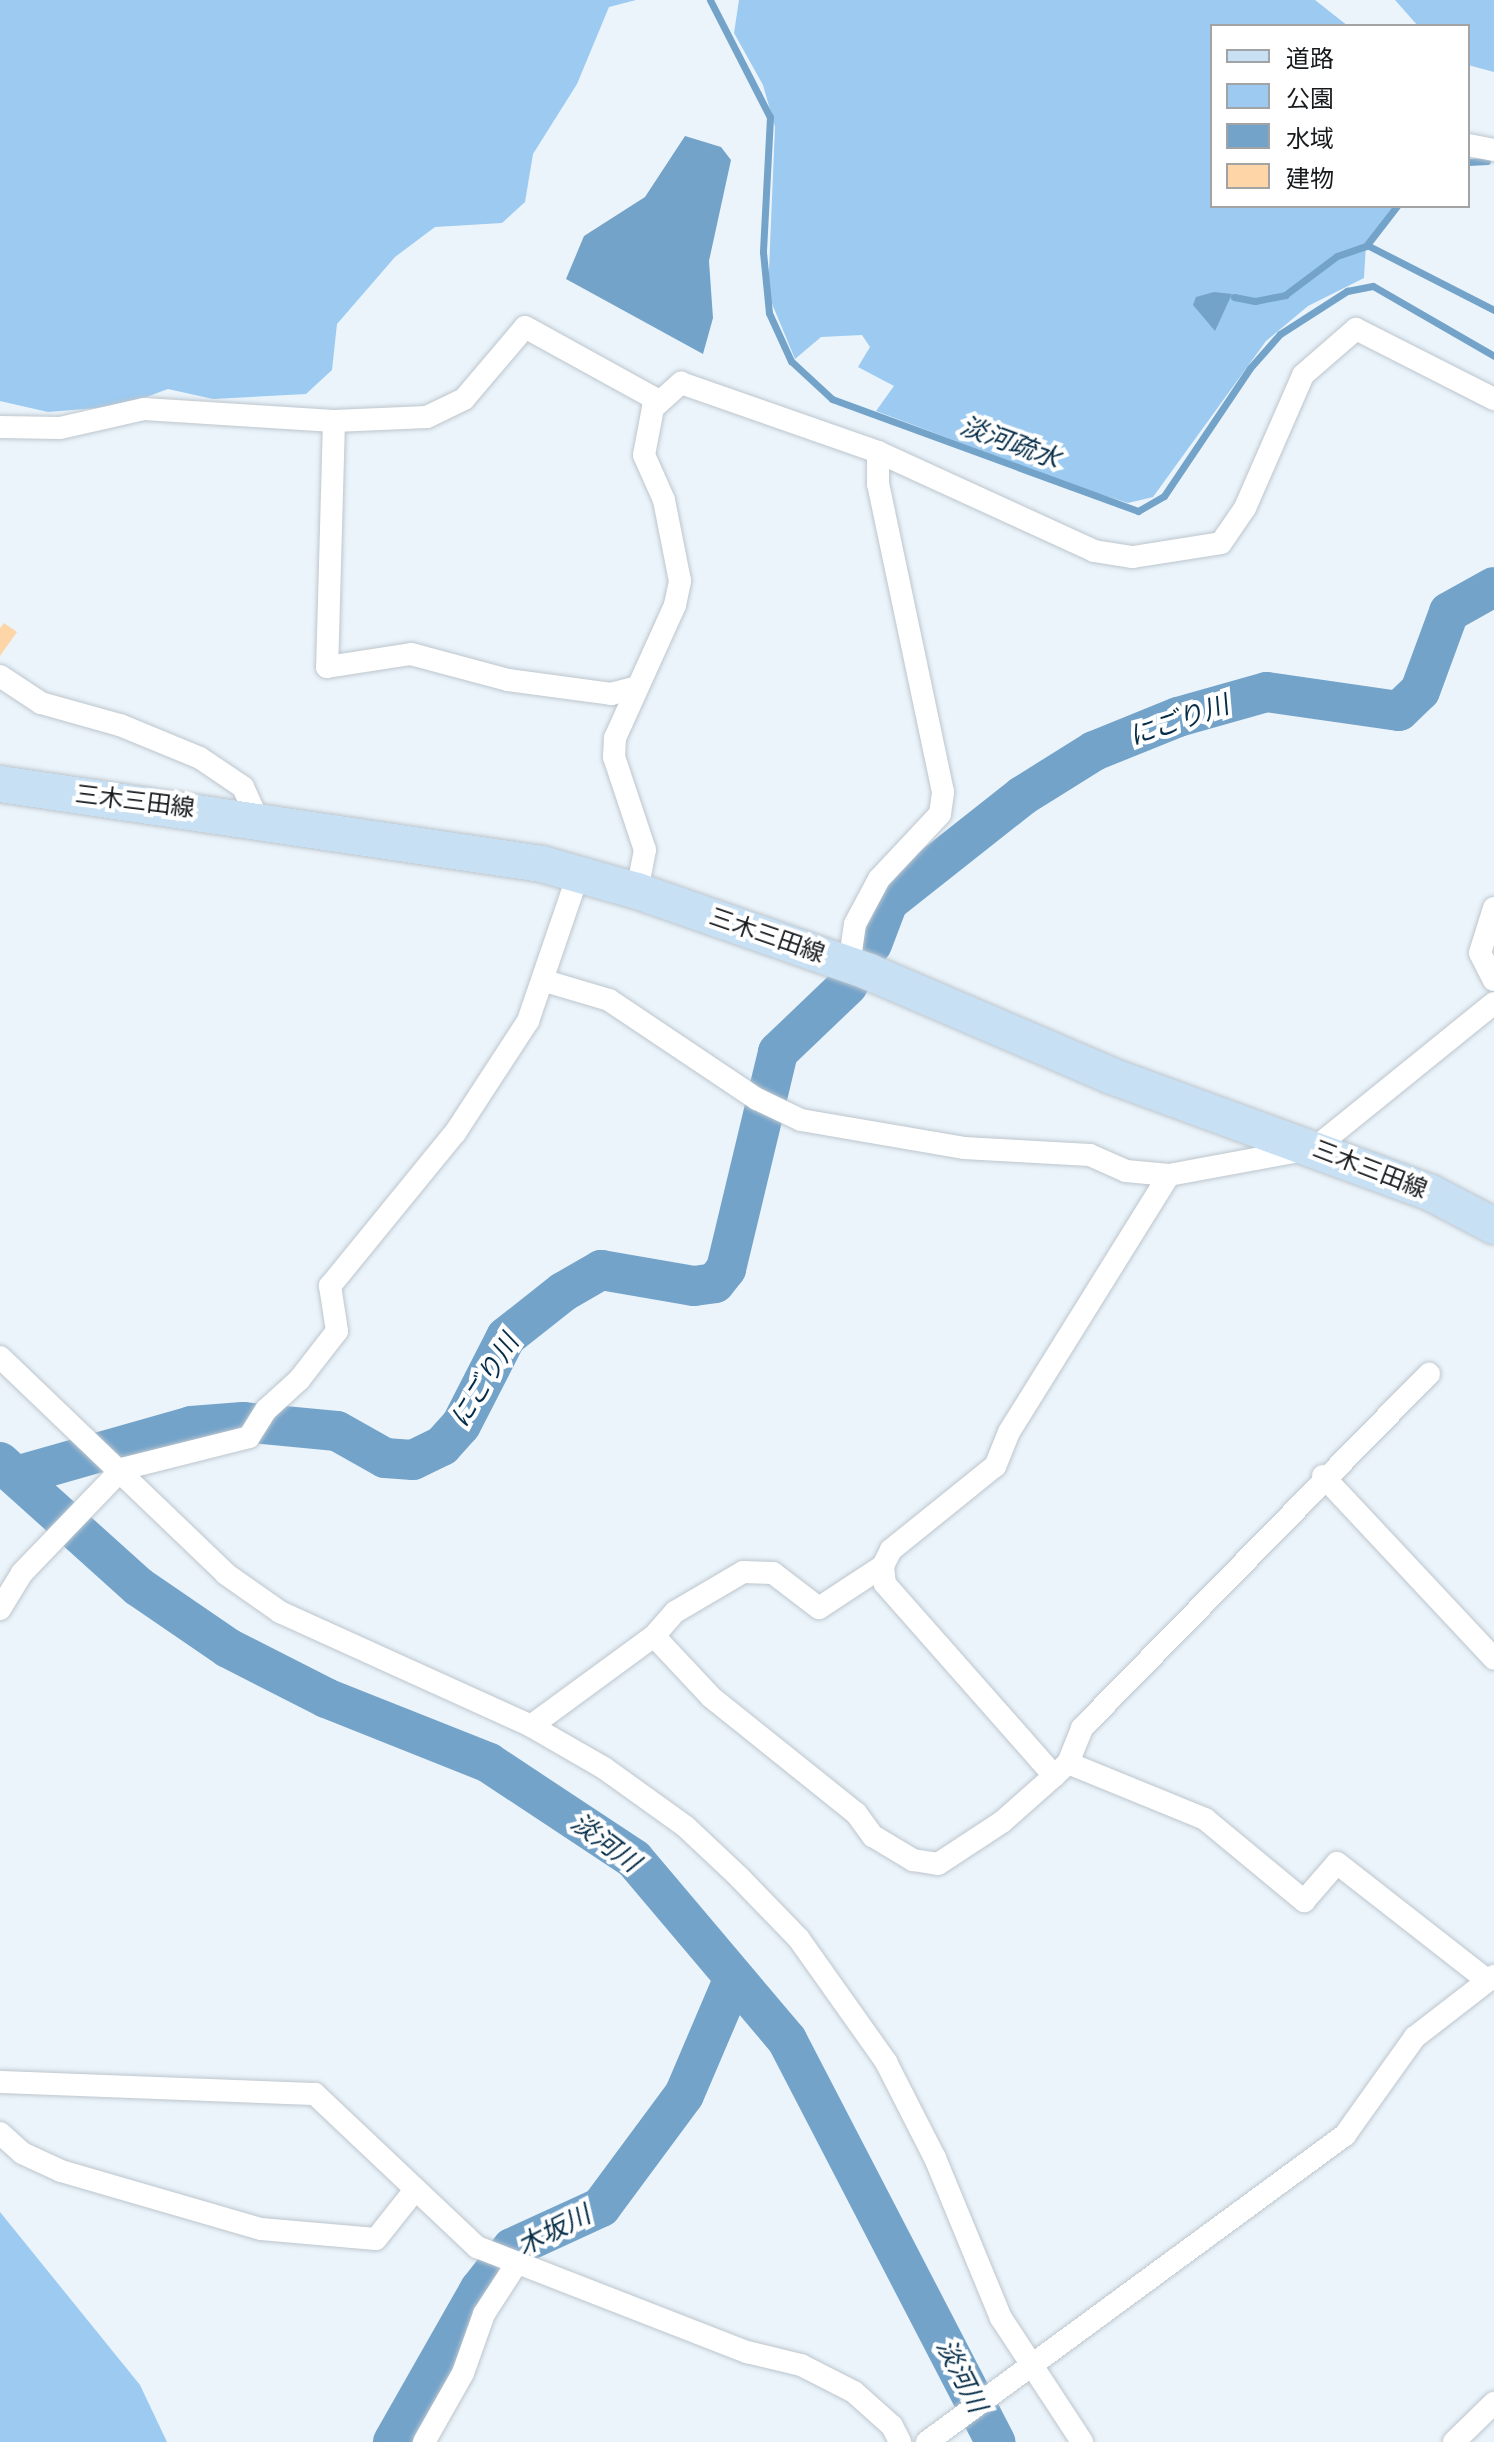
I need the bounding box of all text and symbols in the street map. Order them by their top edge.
legend [1210,24,1470,208]
text: 道路 [1286,45,1334,73]
text: 公園 [1286,85,1334,113]
text: 水域 [1286,125,1334,153]
text: 建物 [1286,165,1334,193]
water label: 淡河疏水 [956,411,1064,475]
water label: にごり川 [1125,689,1233,753]
street label: 三木三田線 [74,780,196,824]
street label: 三木三田線 [706,903,828,969]
street label: 三木三田線 [1309,1135,1431,1205]
water label: にごり川 [444,1329,526,1433]
water label: 淡河川 [564,1807,646,1879]
water label: 木坂川 [512,2199,596,2263]
water label: 淡河川 [929,2334,993,2418]

